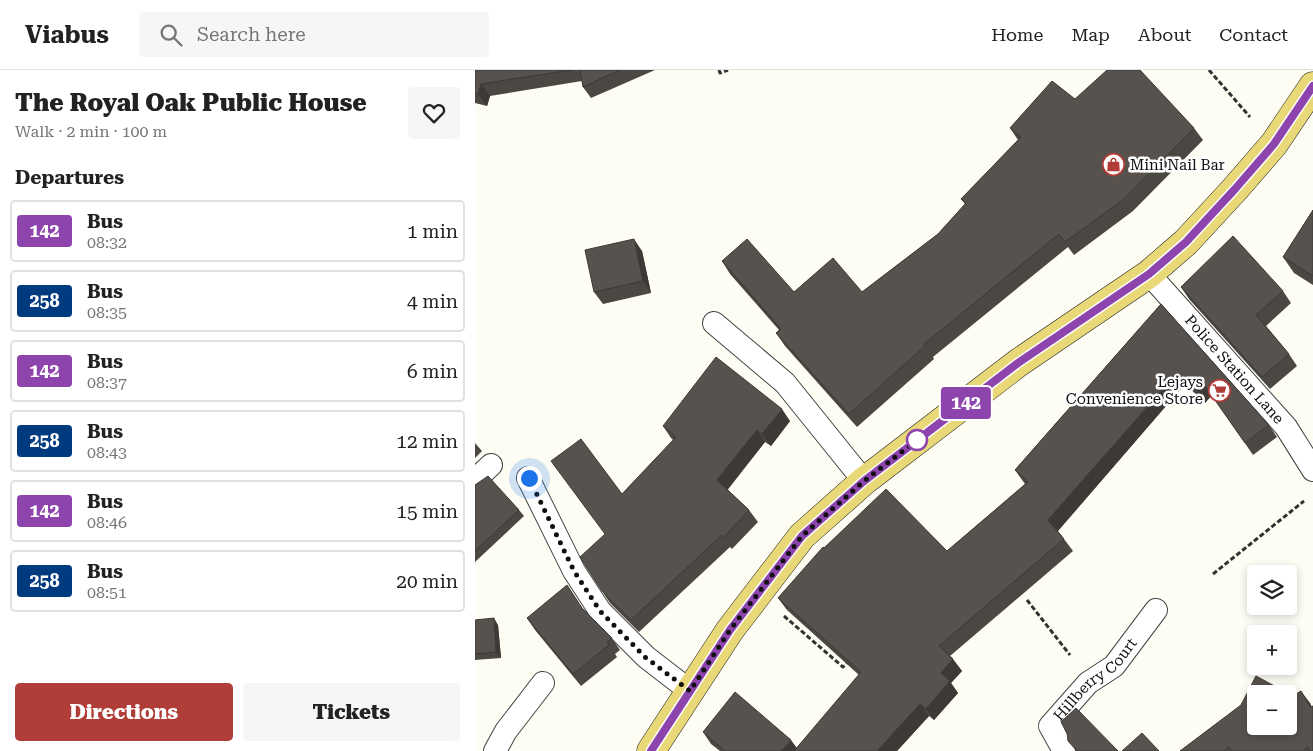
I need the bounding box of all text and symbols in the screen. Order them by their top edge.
search box [139,12,489,57]
text: Viabus [25,21,109,49]
icon: search [157,21,185,49]
text: Search here [197,23,306,46]
text: Home [991,24,1043,45]
text: Map [1071,24,1110,45]
text: About [1138,24,1191,45]
text: Contact [1219,24,1288,45]
button: heart [408,87,460,139]
text: The Royal Oak Public House [15,89,367,117]
text: Walk · 2 min · 100 m [15,122,167,141]
shop icon: Mini Nail Bar [1102,153,1126,177]
place label: Mini Nail Bar [1130,156,1225,174]
text: Departures [15,166,124,189]
text: Bus [87,210,123,233]
text: 142 [29,220,60,241]
text: 1 min [407,220,458,243]
text: 08:32 [87,233,127,252]
text: Bus [87,280,123,303]
text: 258 [29,290,60,311]
text: 4 min [407,290,458,313]
text: 08:35 [87,303,127,322]
street label: Police Station Lane [1181,311,1288,427]
text: Bus [87,350,123,373]
text: 142 [29,360,60,381]
text: 6 min [407,360,458,383]
text: 08:37 [87,373,127,392]
place label: Lejays Convenience Store [1066,373,1203,408]
supermarket icon: Lejays Convenience Store [1207,379,1231,403]
line badge: 142 [937,387,995,419]
text: 142 [951,392,981,413]
text: Bus [87,420,123,443]
unlabelled marker [906,429,928,451]
text: 258 [29,430,60,451]
text: 12 min [396,430,458,453]
text: 08:43 [87,443,127,462]
your location [517,466,542,491]
text: Bus [87,490,123,513]
text: 142 [29,500,60,521]
text: 15 min [396,500,458,523]
text: 08:46 [87,513,127,532]
text: Bus [87,560,123,583]
map controls [1247,565,1297,735]
button: layers [1247,565,1297,615]
text: 258 [29,570,60,591]
text: 20 min [396,570,458,593]
text: 08:51 [87,583,127,602]
button: + [1247,625,1297,675]
street label: Hillberry Court [1050,634,1141,725]
button: Directions [15,683,233,741]
button: Tickets [243,683,460,741]
button: − [1247,685,1297,735]

